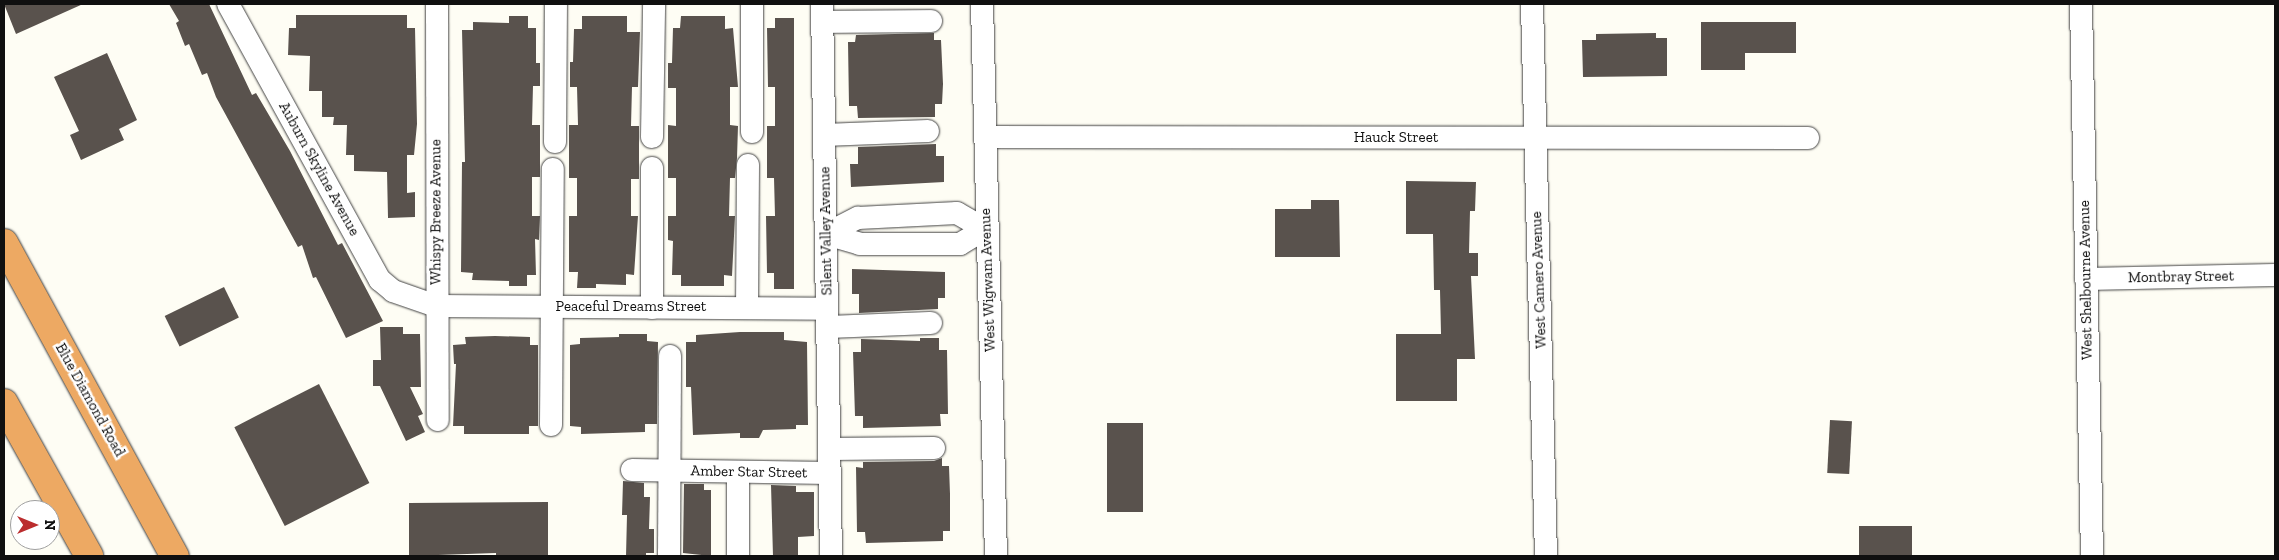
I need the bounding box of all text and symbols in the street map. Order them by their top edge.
street label: Auburn Skyline Avenue [275,99,363,239]
street label: Hauck Street [1354,129,1438,147]
street label: Whispy Breeze Avenue [427,139,445,285]
street label: Silent Valley Avenue [816,166,836,296]
street label: West Shelbourne Avenue [2076,200,2096,360]
street label: West Wigwam Avenue [976,207,1000,353]
street label: West Camero Avenue [1528,211,1550,349]
street label: Montbray Street [2128,267,2234,287]
street label: Peaceful Dreams Street [556,298,706,316]
street label: Blue Diamond Road [51,340,129,460]
street label: Amber Star Street [690,462,808,482]
north arrow [10,500,60,550]
text: N [41,520,58,530]

